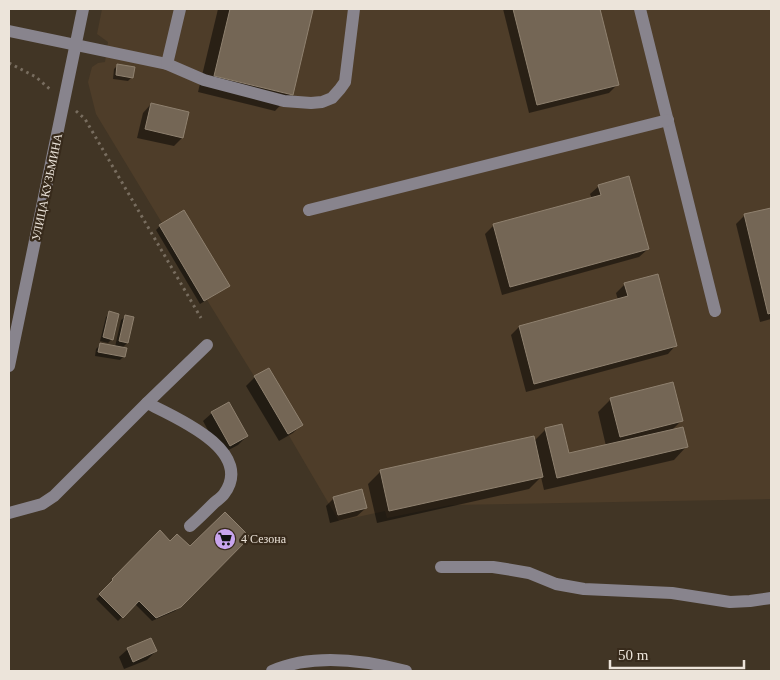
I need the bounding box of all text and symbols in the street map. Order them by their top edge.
street label: УЛИЦА КУЗЬМИНА [29,132,65,242]
supermarket icon: 4 Сезона [213,527,237,551]
place label: 4 Сезона [241,532,287,546]
scale bar [610,638,744,670]
text: 50 m [618,647,649,663]

